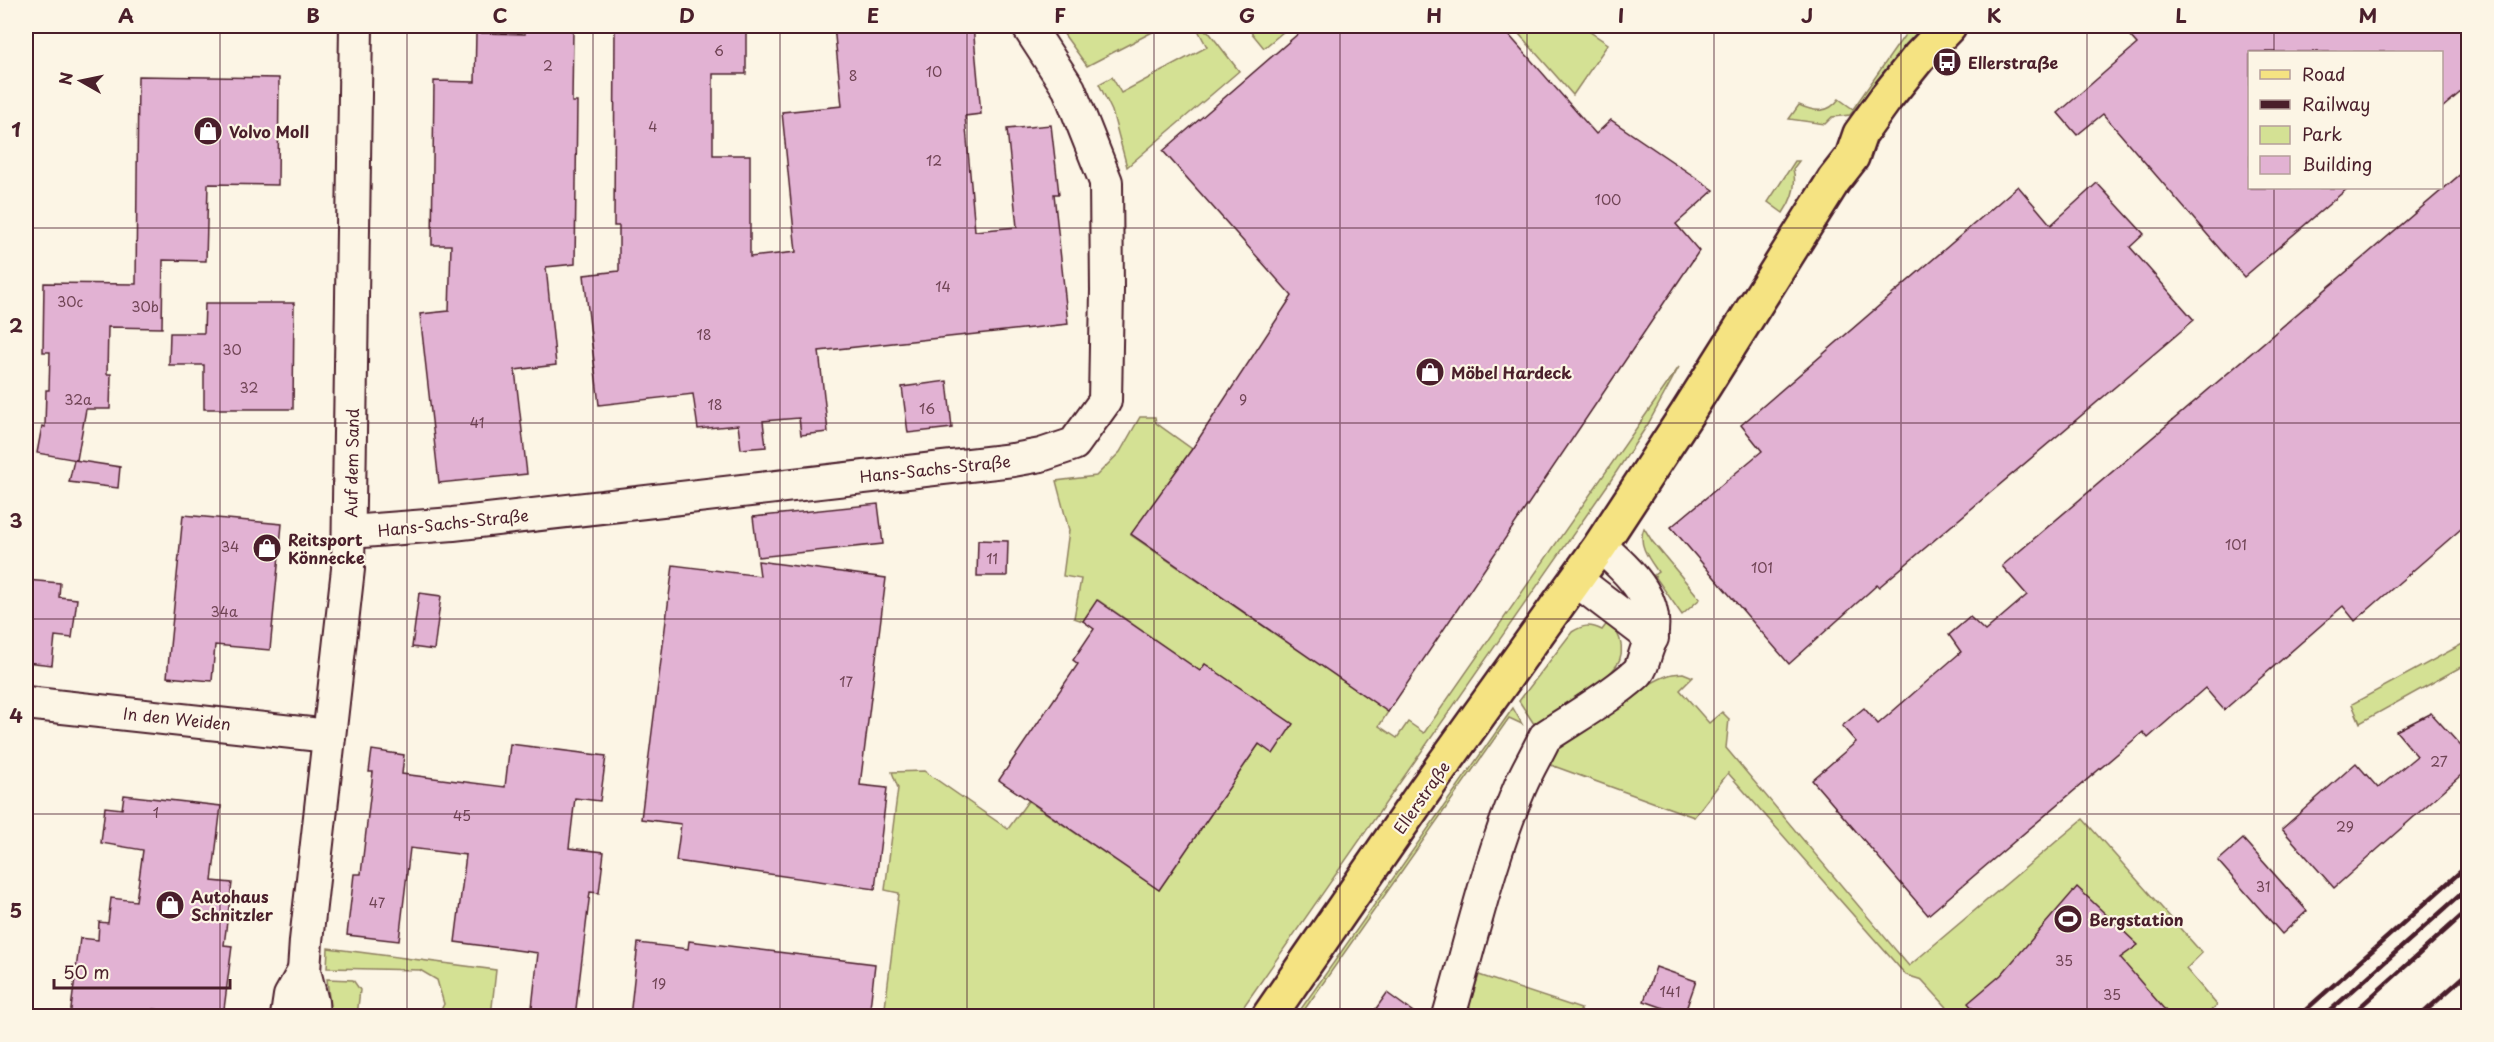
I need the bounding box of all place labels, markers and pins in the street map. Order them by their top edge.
bus stop icon: Ellerstraße [1931,46,1963,78]
place label: Ellerstraße [1968,50,2059,74]
shop icon: Volvo Moll [192,115,224,147]
place label: Volvo Moll [229,119,309,143]
shop icon: Möbel Hardeck [1414,356,1446,388]
place label: Möbel Hardeck [1451,360,1572,384]
place label: Reitsport Könnecke [288,527,365,569]
shop icon: Reitsport Könnecke [251,532,283,564]
place label: Autohaus Schnitzler [191,884,274,926]
shop icon: Autohaus Schnitzler [154,889,186,921]
sports icon: Bergstation [2052,903,2084,935]
place label: Bergstation [2089,907,2184,931]

